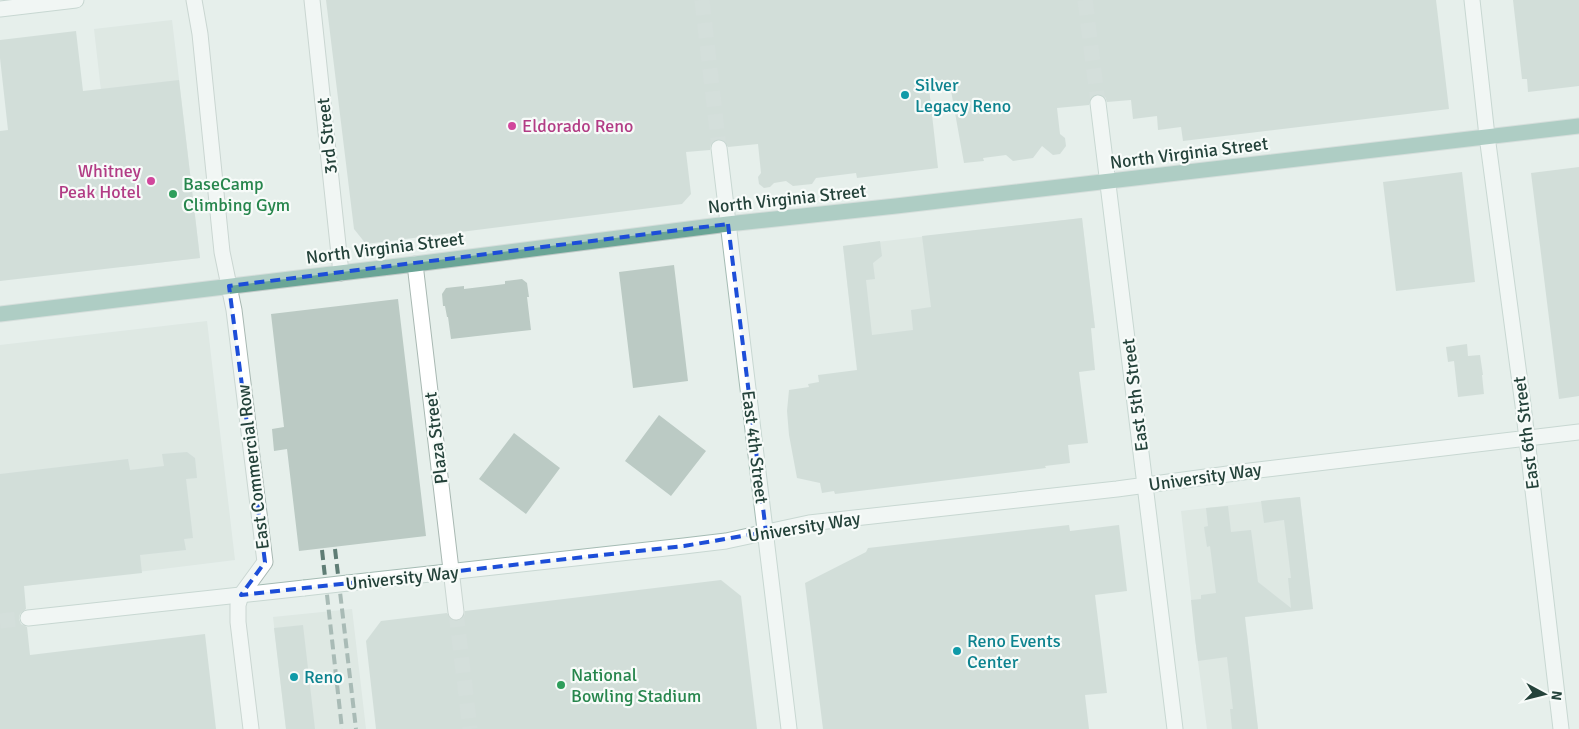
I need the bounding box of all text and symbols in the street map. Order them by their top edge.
place label: Silver Legacy Reno [915,74,1011,117]
marker: Silver Legacy Reno [899,89,911,101]
street label: 3rd Street [312,97,342,175]
place label: Eldorado Reno [522,115,633,137]
marker: Eldorado Reno [506,120,518,132]
street label: North Virginia Street [1109,132,1269,174]
place label: Whitney Peak Hotel [58,160,142,203]
place label: BaseCamp Climbing Gym [183,173,290,216]
marker: Whitney Peak Hotel [145,175,157,187]
street label: North Virginia Street [707,180,867,218]
marker: BaseCamp Climbing Gym [167,188,179,200]
street label: North Virginia Street [305,227,465,269]
street label: East 5th Street [1117,337,1153,453]
street label: East 6th Street [1508,375,1544,491]
street label: East Commercial Row [232,383,274,551]
street label: East 4th Street [737,389,773,505]
street label: Plaza Street [419,391,453,485]
street label: University Way [1147,458,1263,496]
street label: University Way [746,507,862,547]
street label: University Way [344,561,460,595]
place label: Reno Events Center [967,630,1061,673]
marker: Reno Events Center [951,645,963,657]
place label: National Bowling Stadium [571,664,701,707]
place label: Reno [304,666,343,688]
north arrow [1519,669,1569,719]
marker: Reno [288,671,300,683]
marker: National Bowling Stadium [555,679,567,691]
text: N [1547,690,1565,701]

